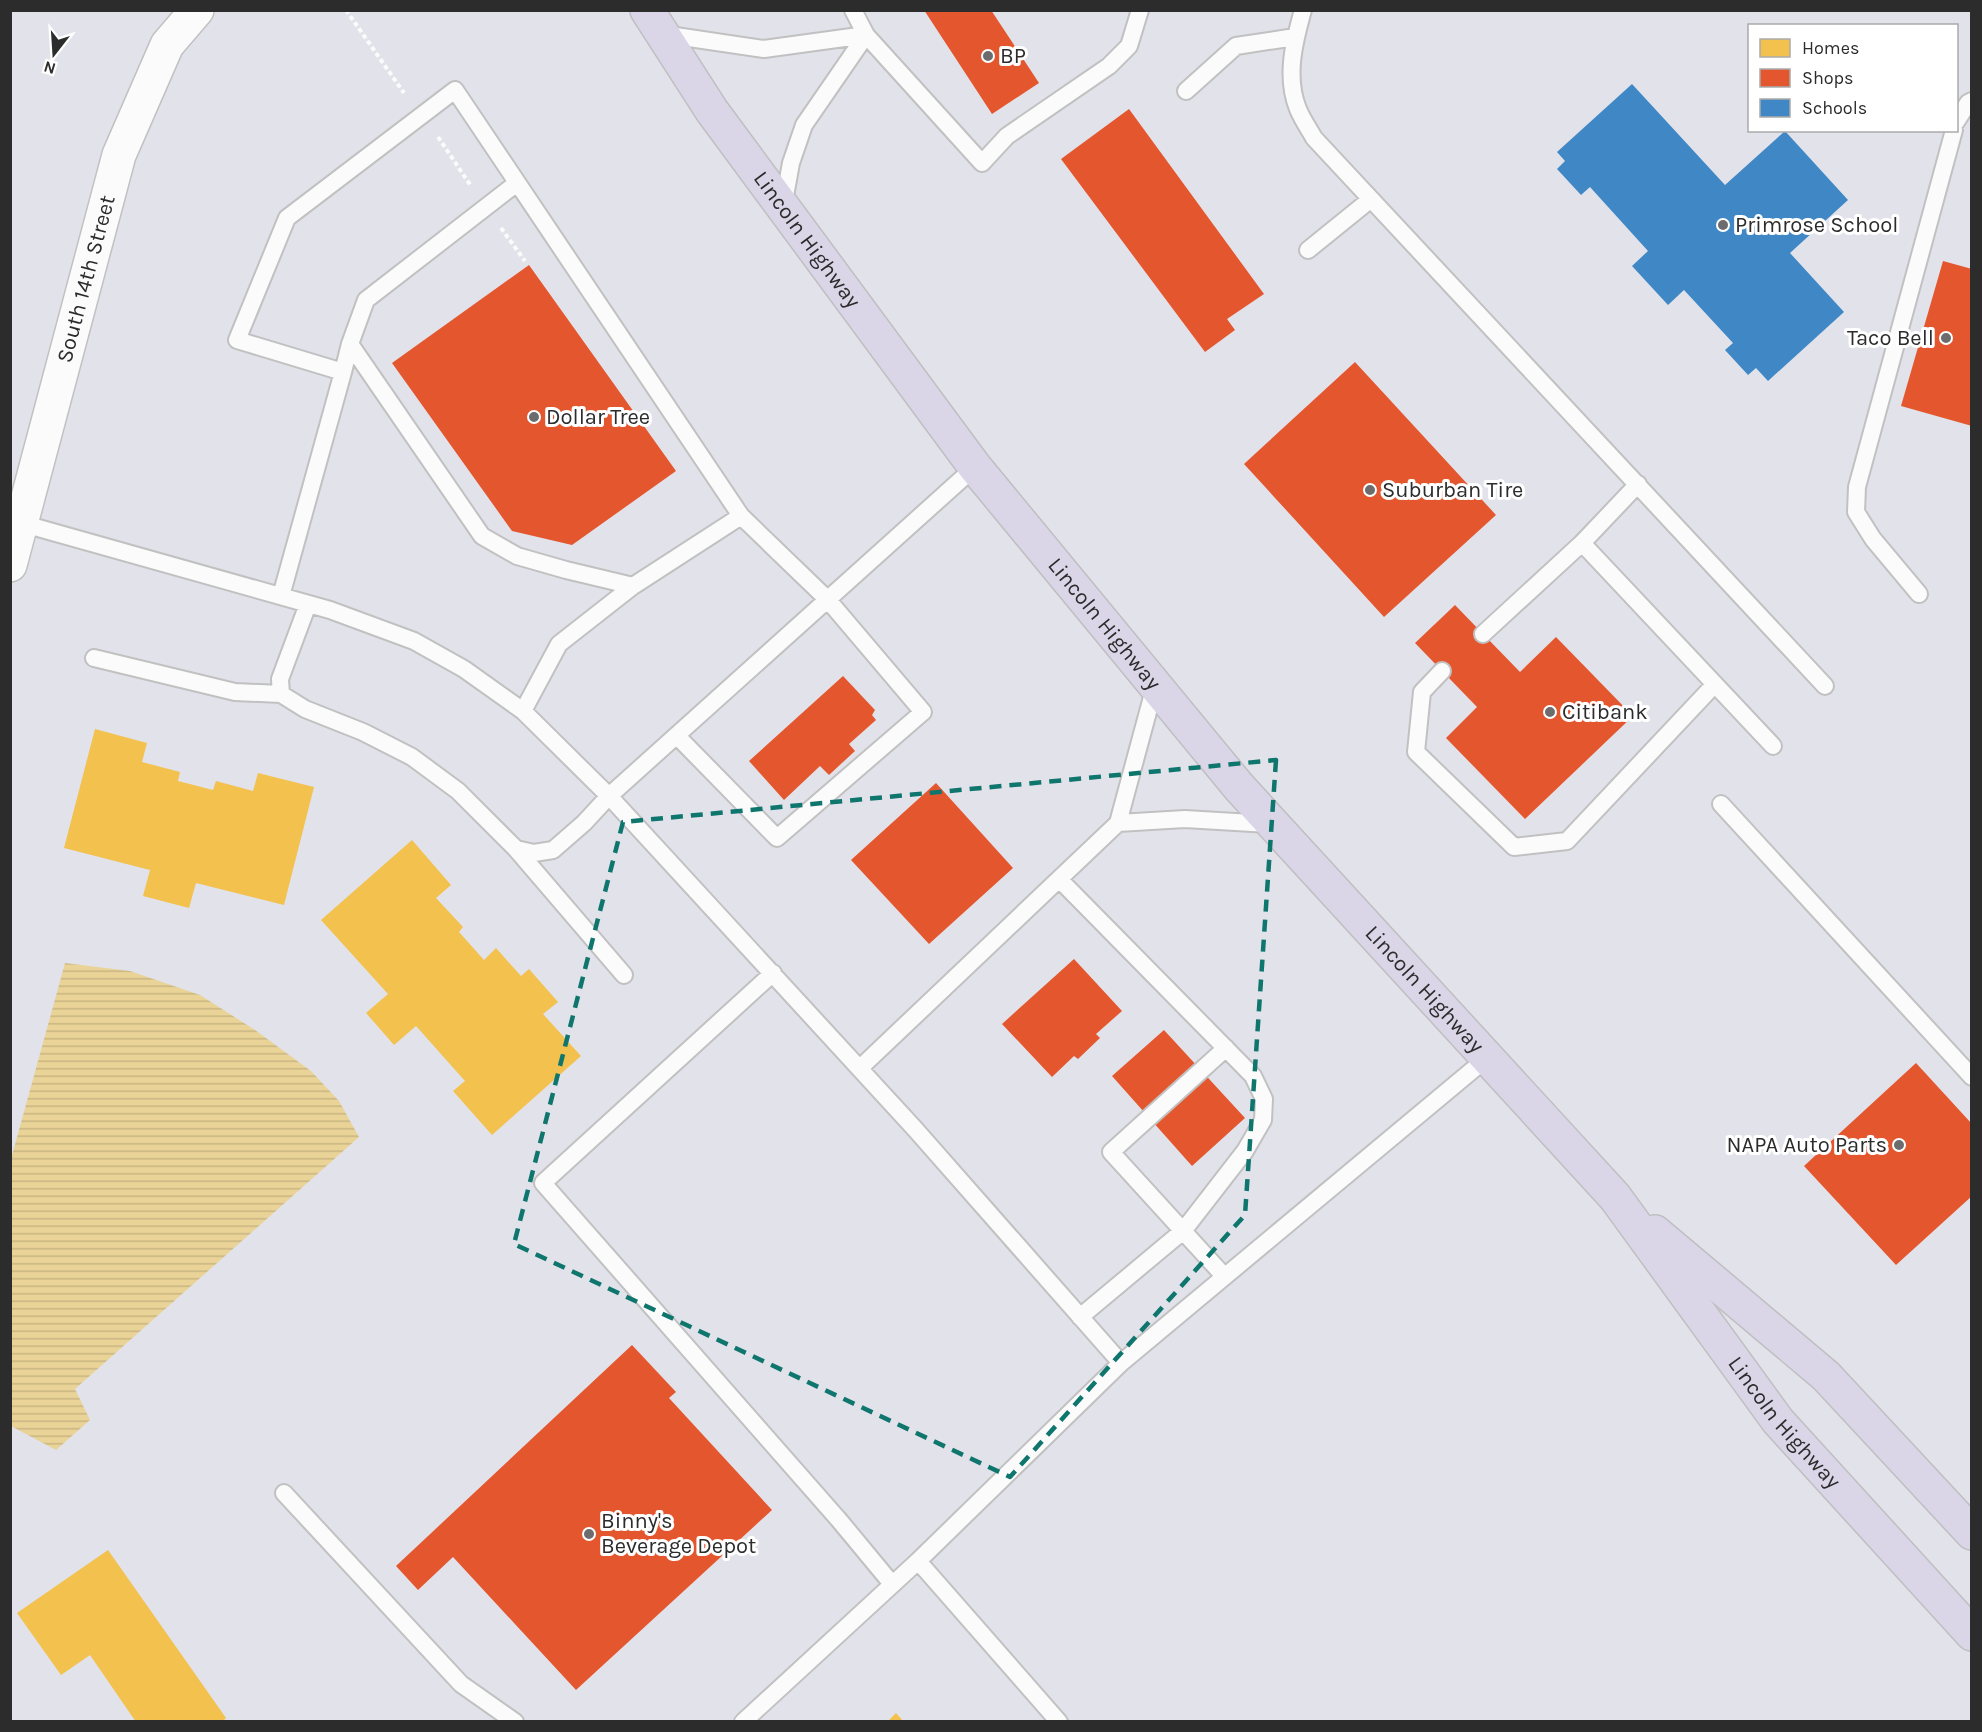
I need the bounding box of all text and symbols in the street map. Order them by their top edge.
north arrow [24,24,84,84]
legend [1748,24,1958,132]
text: Homes [1802,37,1859,59]
place label: BP [1000,43,1026,69]
marker: BP [981,49,995,63]
text: N [41,57,58,79]
text: Shops [1802,67,1854,89]
text: Schools [1802,97,1867,119]
street label: Lincoln Highway [748,166,866,313]
street label: South 14th Street [51,192,121,366]
place label: Primrose School [1735,212,1898,238]
marker: Primrose School [1716,218,1730,232]
place label: Taco Bell [1847,325,1934,351]
marker: Taco Bell [1939,331,1953,345]
place label: Dollar Tree [546,404,650,430]
marker: Dollar Tree [527,410,541,424]
place label: Suburban Tire [1382,477,1523,503]
marker: Suburban Tire [1363,483,1377,497]
street label: Lincoln Highway [1042,552,1166,695]
place label: Citibank [1562,699,1648,725]
marker: Citibank [1543,705,1557,719]
street label: Lincoln Highway [1360,920,1489,1058]
place label: NAPA Auto Parts [1727,1132,1887,1158]
marker: NAPA Auto Parts [1892,1138,1906,1152]
street label: Lincoln Highway [1722,1351,1846,1494]
place label: Binny's Beverage Depot [601,1508,756,1559]
marker: Binny's Beverage Depot [582,1527,596,1541]

